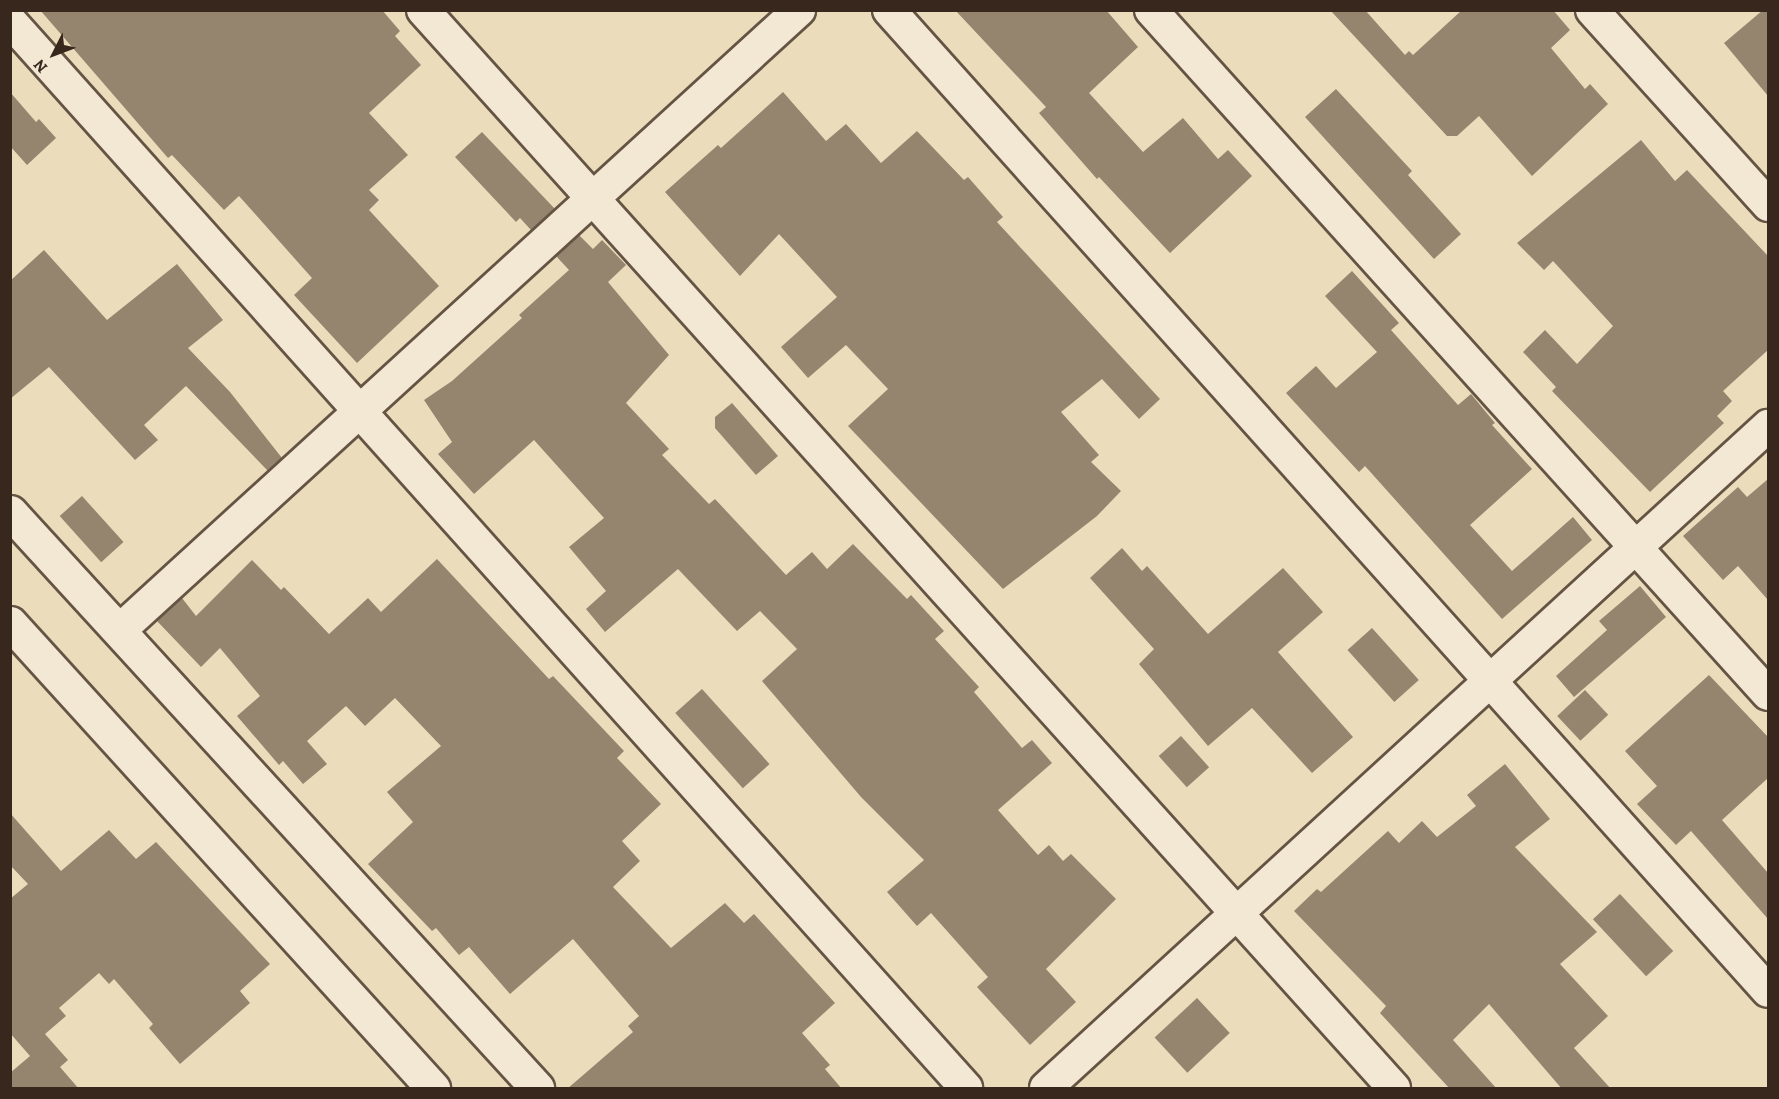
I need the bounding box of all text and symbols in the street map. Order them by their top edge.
north arrow [24,24,84,84]
text: N [29,54,53,78]

